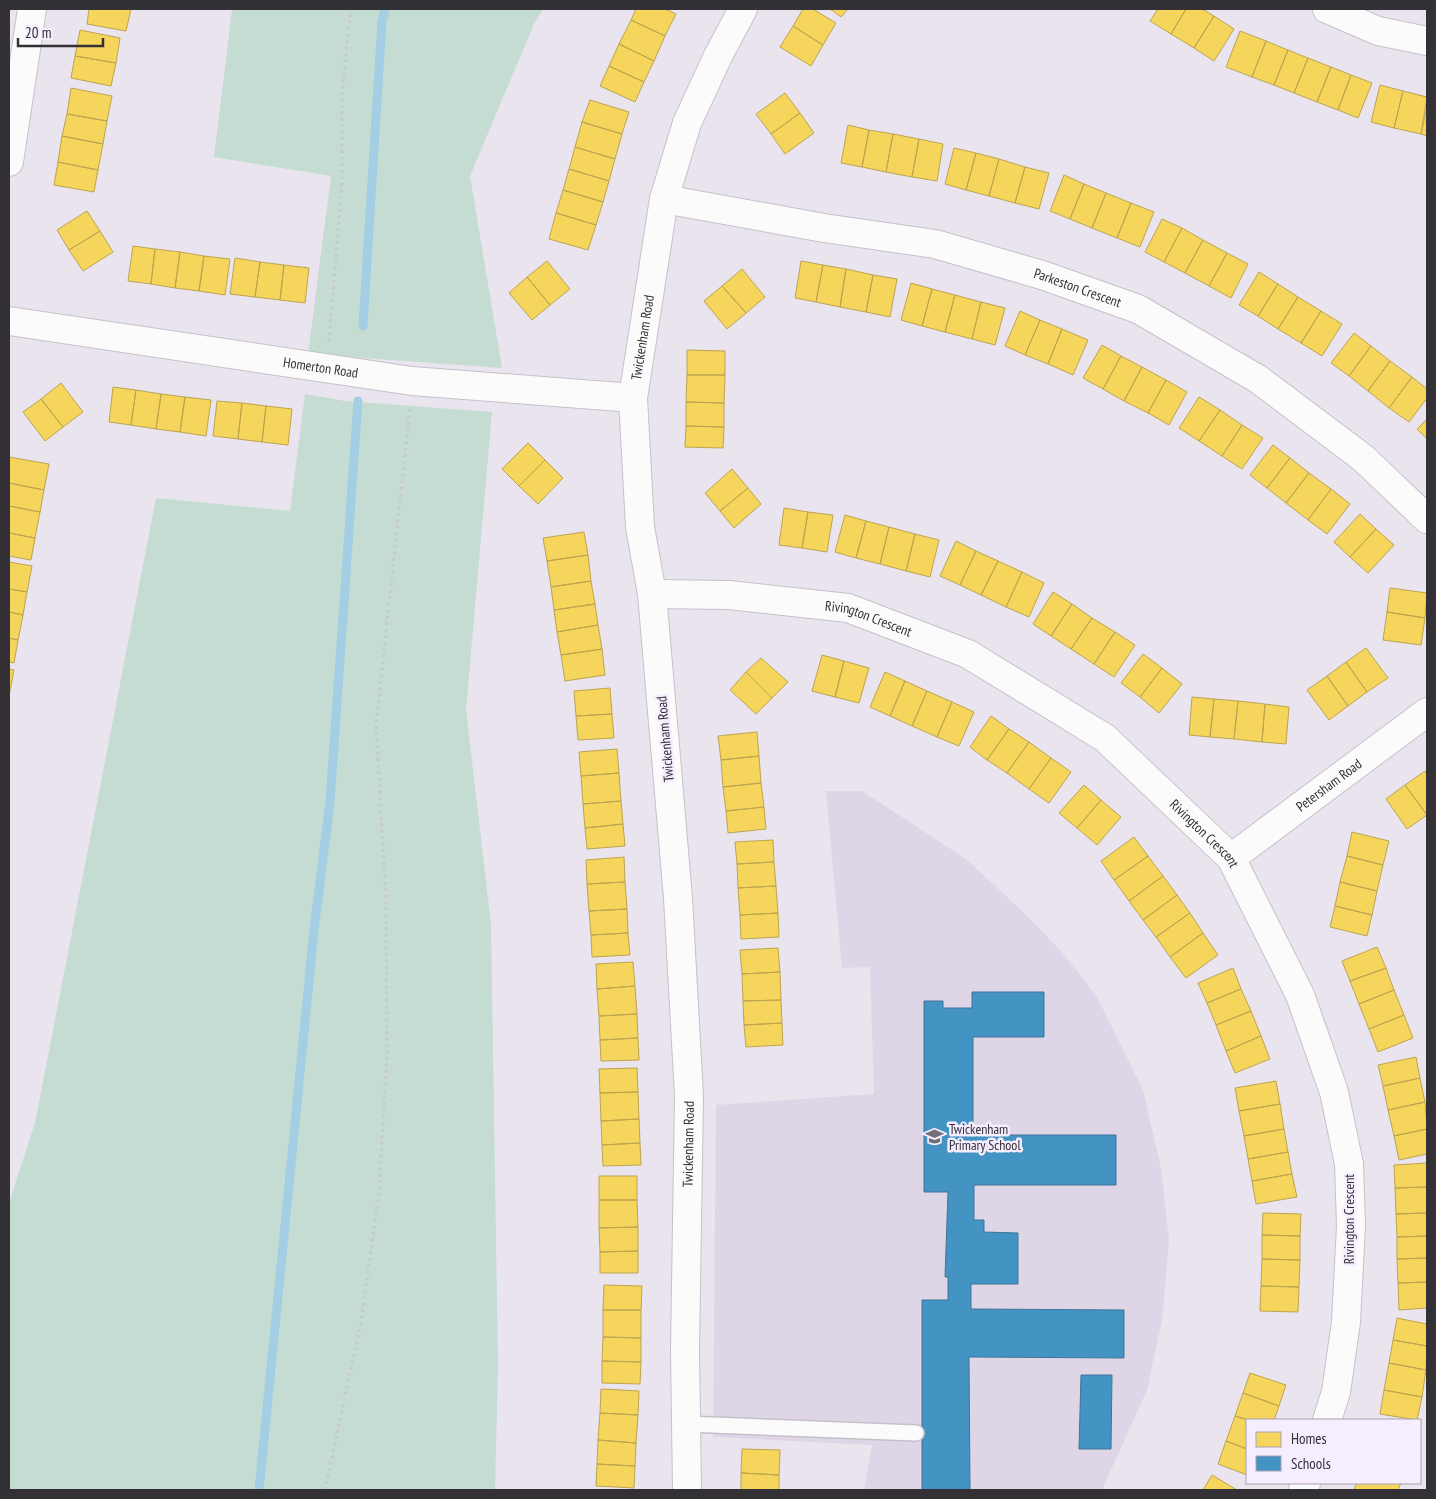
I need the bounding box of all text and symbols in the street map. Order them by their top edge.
scale bar [18,15,102,47]
text: 20 m [25,23,51,42]
street label: Parkeston Crescent [1032,264,1124,311]
street label: Twickenham Road [627,293,658,381]
street label: Homerton Road [282,353,359,382]
street label: Rivington Crescent [824,597,914,641]
street label: Twickenham Road [652,695,678,783]
street label: Petersham Road [1292,755,1365,816]
street label: Rivington Crescent [1166,795,1243,871]
street label: Twickenham Road [679,1101,698,1187]
place label: Twickenham Primary School [949,1120,1021,1154]
school or university icon: Twickenham Primary School [925,1127,945,1147]
street label: Rivington Crescent [1340,1174,1358,1264]
legend [1246,1419,1421,1484]
text: Homes [1291,1429,1327,1448]
text: Schools [1291,1454,1331,1473]

